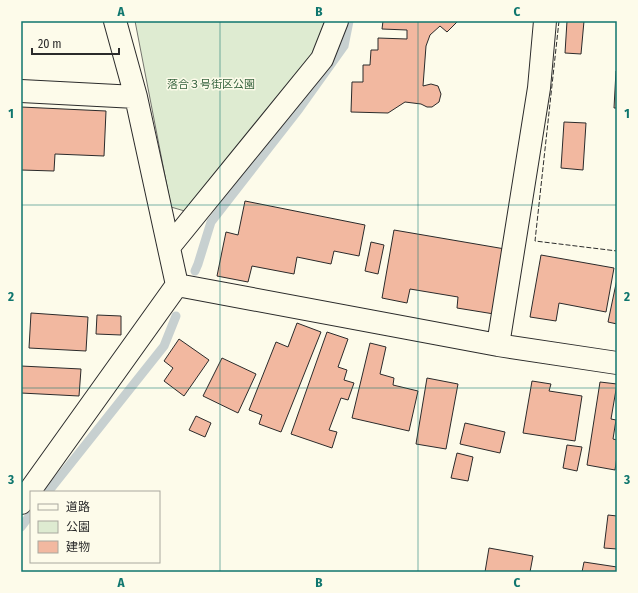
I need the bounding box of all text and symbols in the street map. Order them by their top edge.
text: A [116,4,125,19]
text: B [315,4,323,19]
text: C [514,4,521,19]
scale bar [32,30,119,56]
text: 20 m [38,37,62,51]
park label: 落合３号街区公園 [167,78,255,91]
text: 1 [8,106,14,121]
text: 1 [624,106,630,121]
text: 2 [7,289,14,304]
text: 2 [623,289,630,304]
text: 3 [7,472,14,487]
text: 3 [623,472,630,487]
legend [30,491,160,563]
text: 道路 [66,500,90,514]
text: 公園 [66,520,90,534]
text: 建物 [66,540,90,554]
text: A [116,575,125,590]
text: B [315,575,323,590]
text: C [514,575,521,590]

